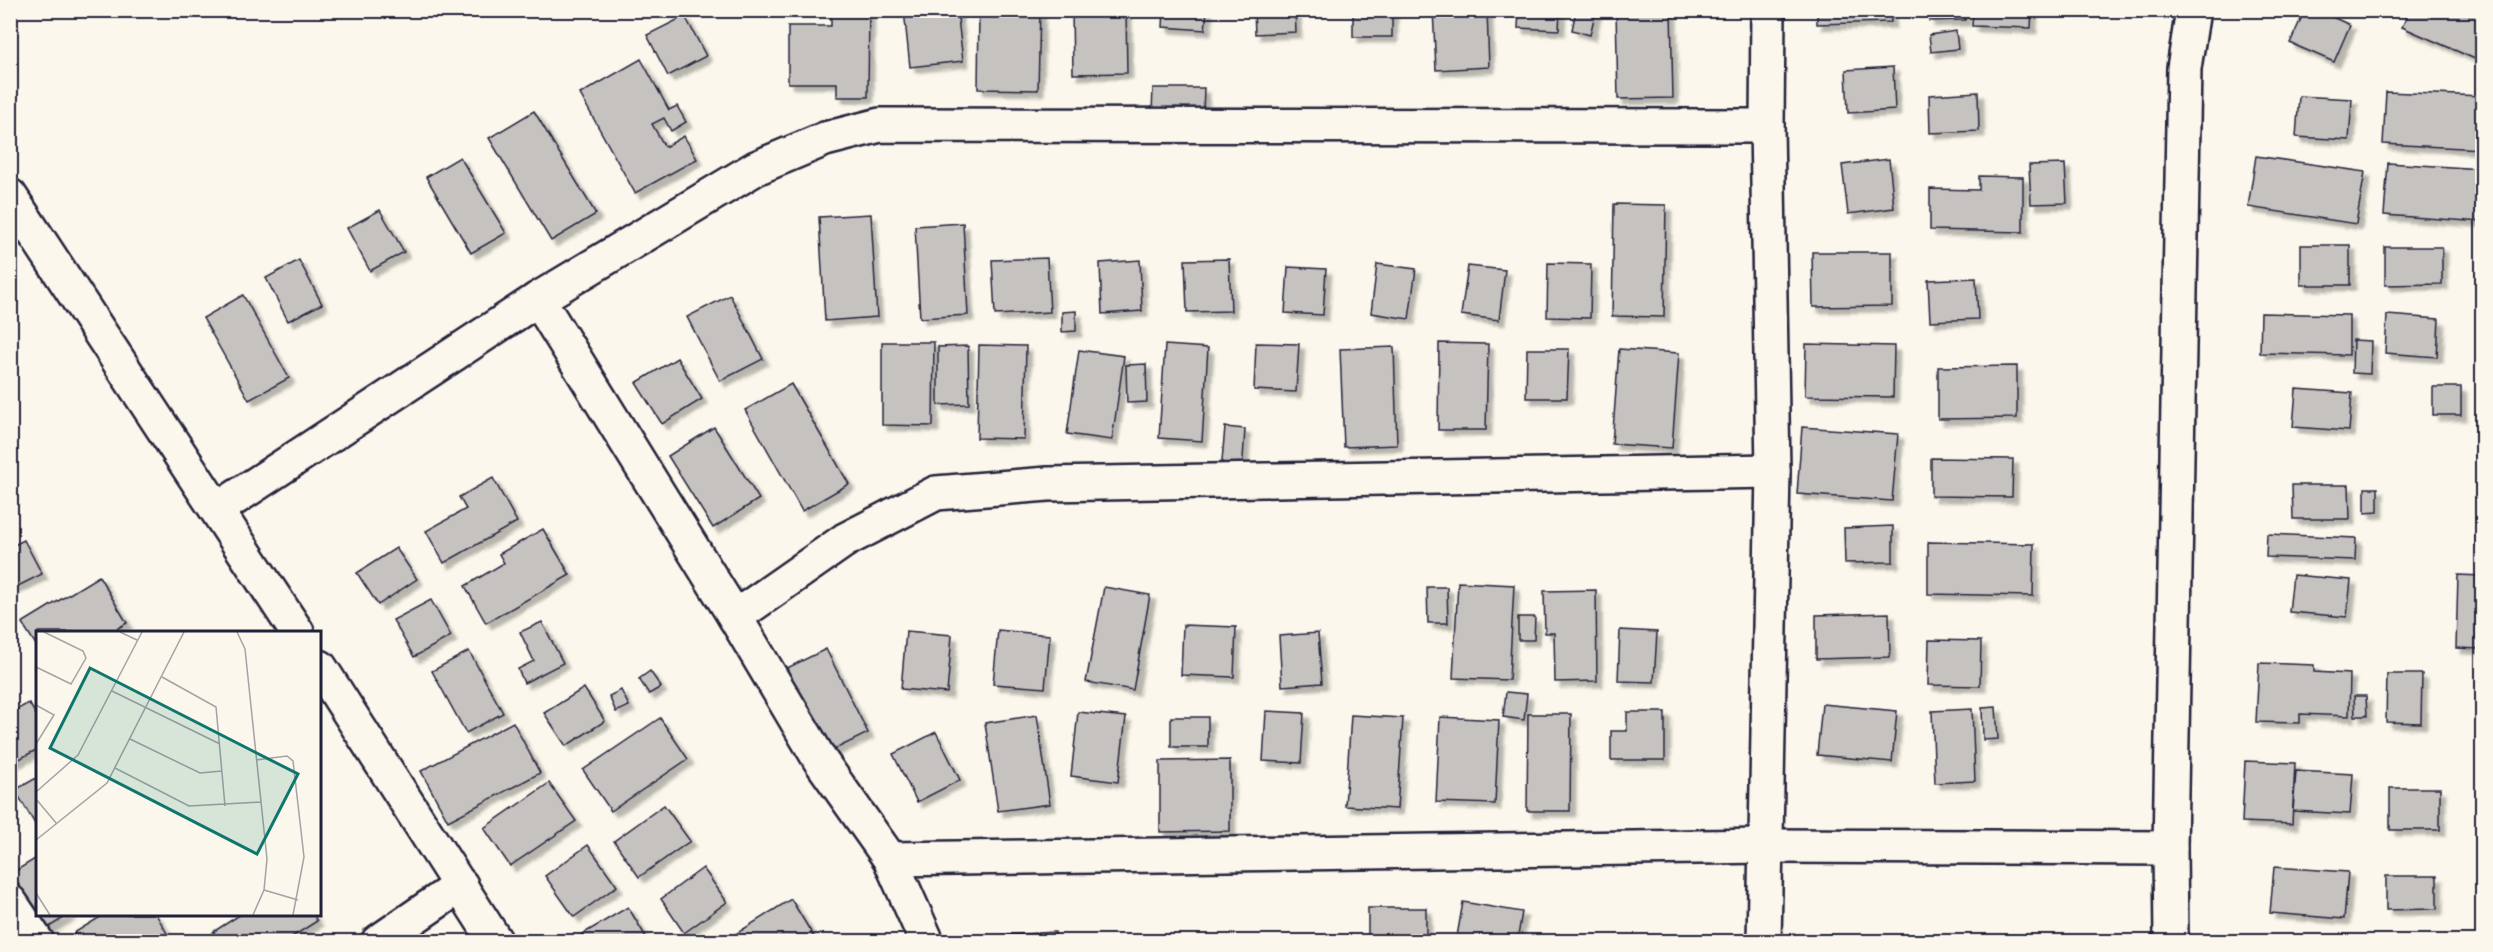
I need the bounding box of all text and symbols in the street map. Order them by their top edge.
inset map [36,631,321,916]

